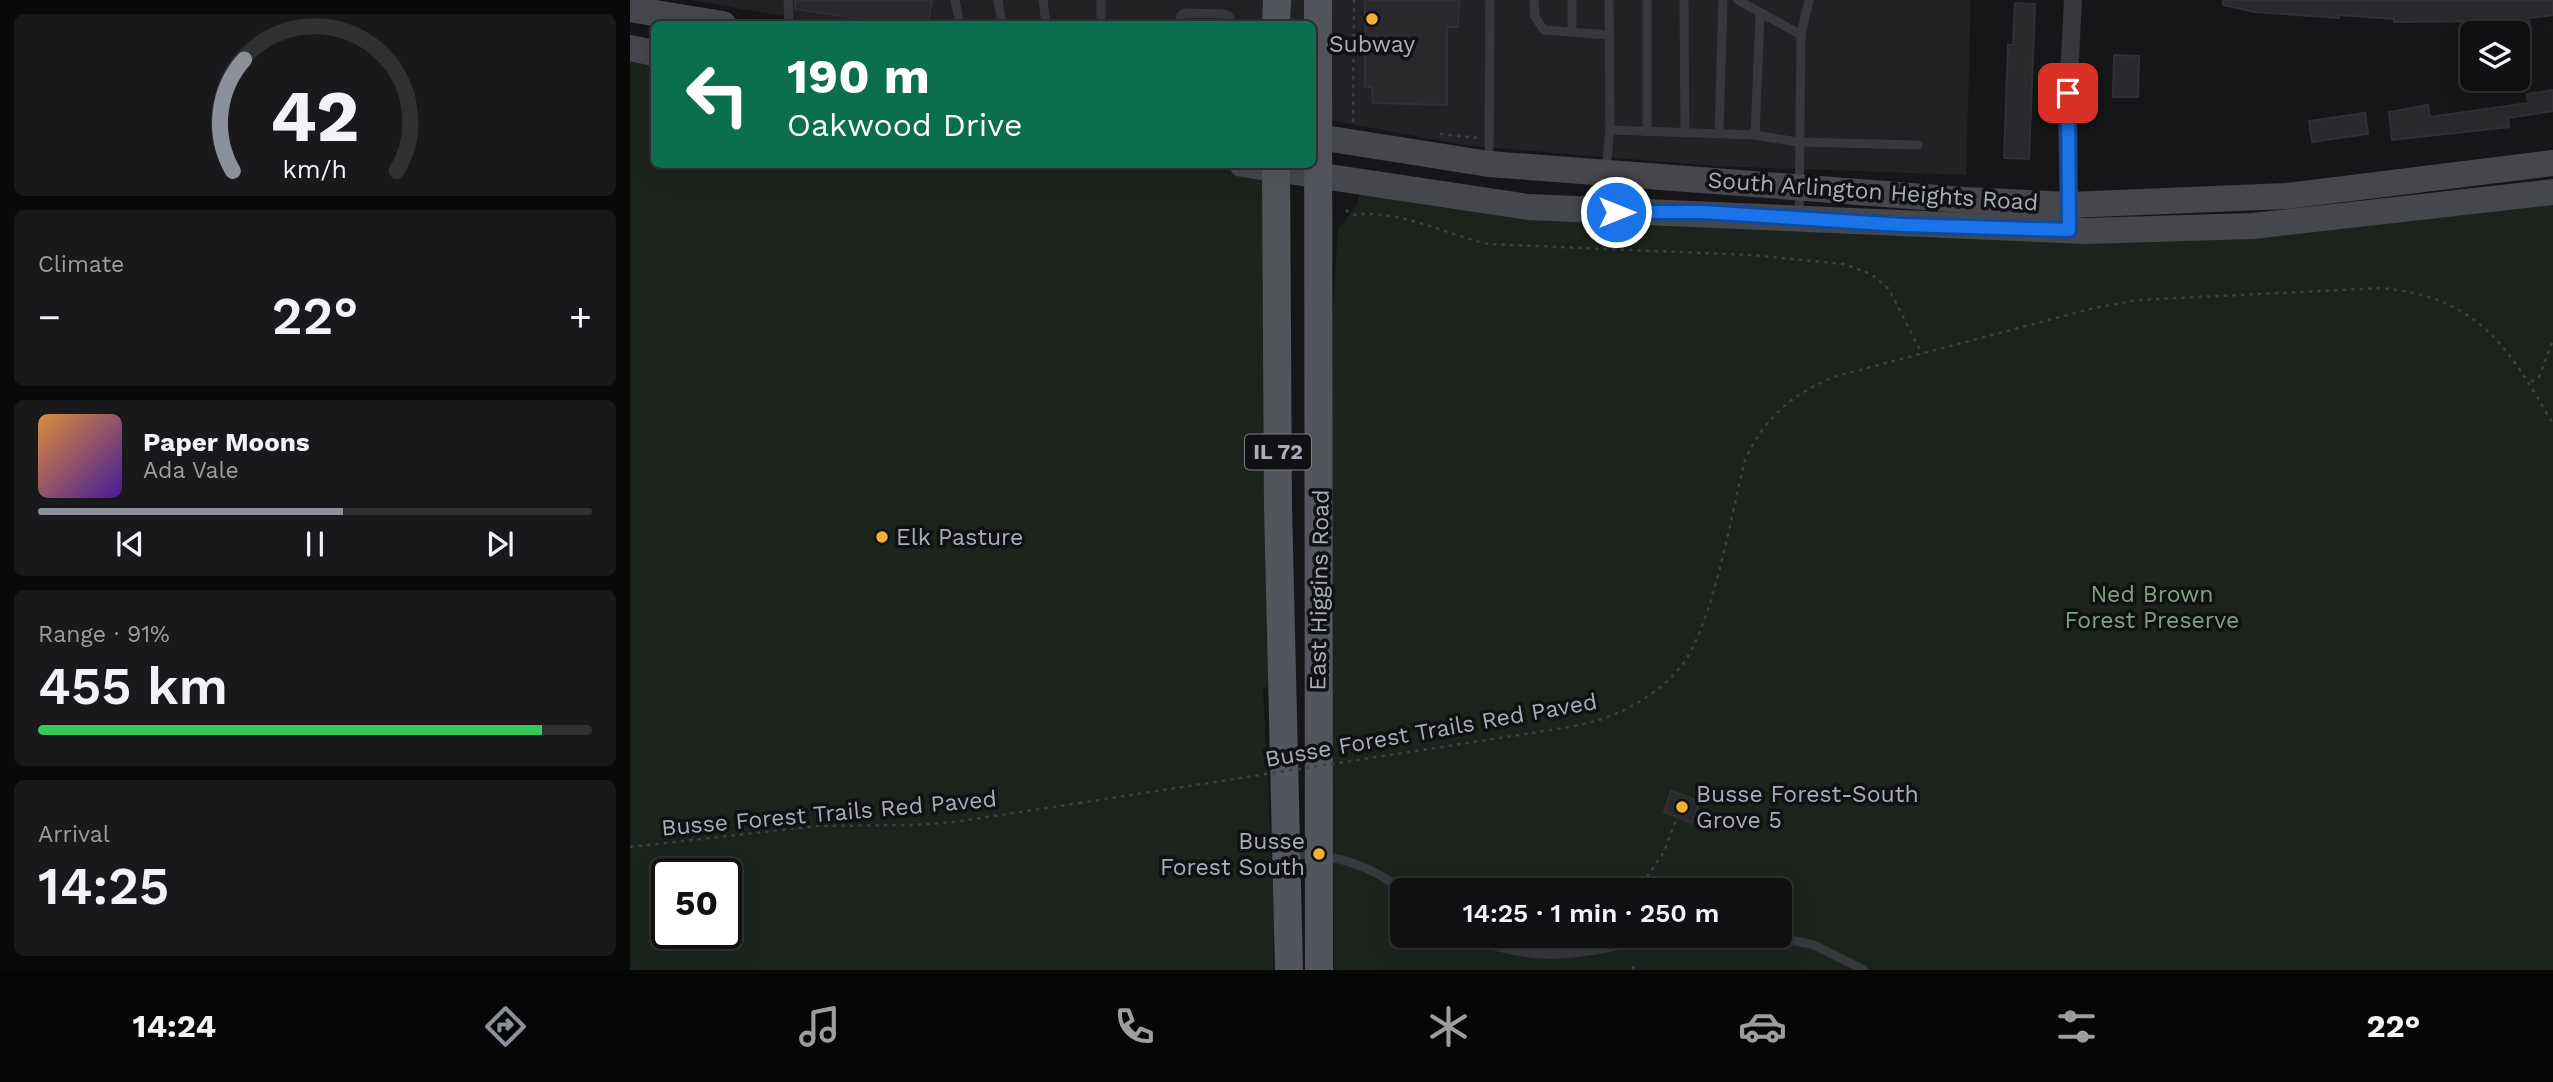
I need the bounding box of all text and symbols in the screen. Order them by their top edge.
marker: Subway [1364,11,1380,27]
map controls [2460,21,2530,91]
button: layers [2460,21,2530,91]
place label: Subway [1329,31,1415,58]
text: 190 m [787,47,930,105]
icon: left [672,49,763,140]
pin [2038,63,2098,123]
text: 42 [270,73,360,159]
icon: arrive [2049,74,2087,112]
text: Oakwood Drive [787,106,1022,144]
text: km/h [283,155,347,184]
street label: South Arlington Heights Road [1707,166,2039,217]
position arrow [1579,175,1653,249]
text: Climate [38,251,124,278]
text: 22° [272,286,358,347]
text: − [38,295,61,339]
text: + [569,295,592,339]
text: Paper Moons [143,427,310,457]
road number: IL 72 [1245,434,1311,470]
text: Ada Vale [143,457,239,484]
street label: East Higgins Road [1304,489,1335,691]
place label: Elk Pasture [896,524,1023,551]
icon: previous [111,525,149,563]
icon: pause [296,525,334,563]
icon: next [481,525,519,563]
marker: Elk Pasture [874,529,890,545]
park label: Ned Brown Forest Preserve [2065,581,2239,634]
text: Range · 91% [38,621,170,648]
text: 455 km [38,656,228,717]
street label: Busse Forest Trails Red Paved [1263,688,1599,773]
place label: Busse Forest-South Grove 5 [1696,781,1919,834]
street label: Busse Forest Trails Red Paved [660,785,998,842]
marker: Busse Forest-South Grove 5 [1674,799,1690,815]
text: Arrival [38,821,110,848]
place label: Busse Forest South [1160,828,1305,881]
marker: Busse Forest South [1311,846,1327,862]
text: 14:25 [38,856,169,917]
speed limit sign: 50 [651,858,742,949]
text: 14:25 · 1 min · 250 m [1463,898,1719,928]
icon: directions [481,1002,530,1051]
icon: music [795,1002,844,1051]
icon: phone [1110,1002,1159,1051]
icon: climate [1424,1002,1473,1051]
icon: car [1738,1002,1787,1051]
icon: filters [2052,1002,2101,1051]
text: 14:24 [133,1007,216,1045]
text: 22° [2366,1007,2420,1045]

